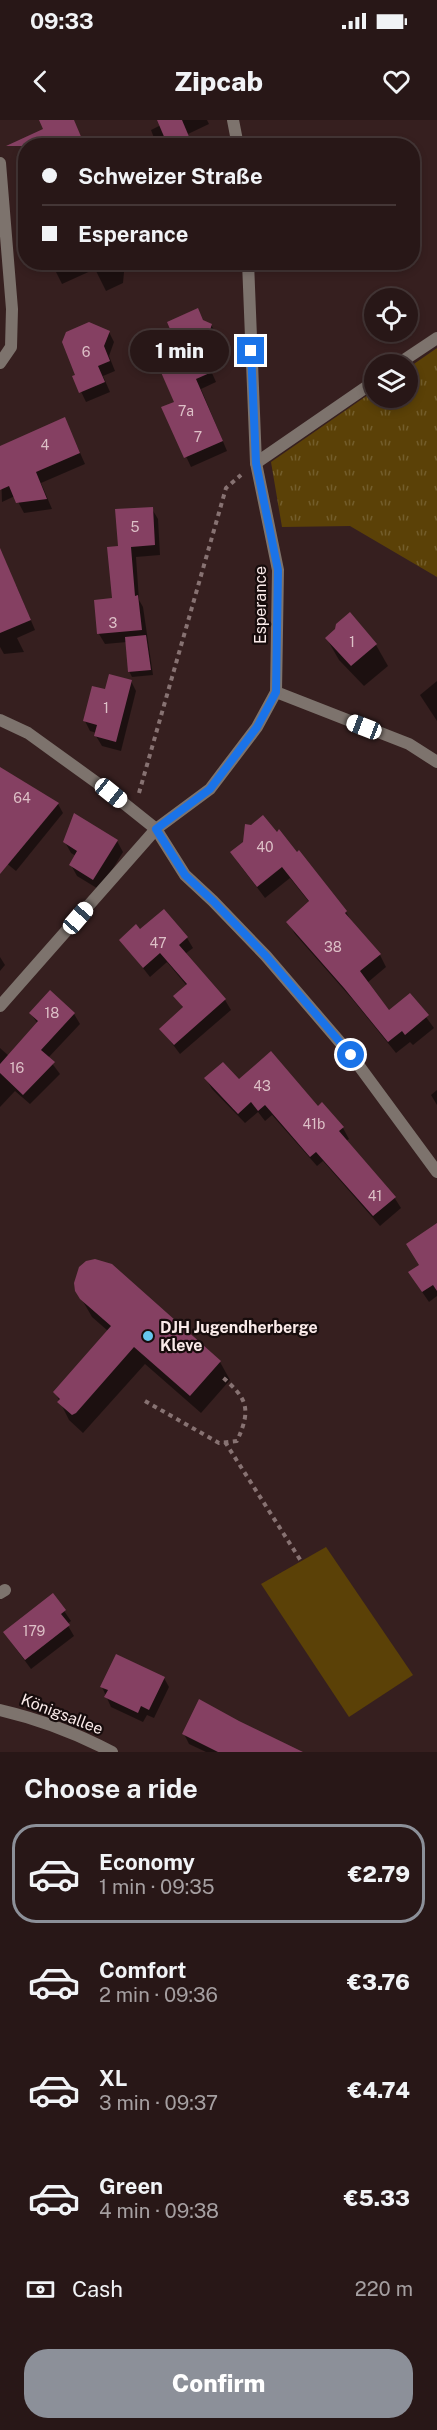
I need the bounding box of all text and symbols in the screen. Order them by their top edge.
text: 09:33 [30,8,94,34]
icon: back [24,65,57,98]
text: Zipcab [174,65,263,97]
icon: heart [380,65,413,98]
text: Schweizer Straße [78,163,263,189]
text: Esperance [78,221,189,247]
map controls [364,288,418,408]
button: locate [364,288,418,342]
callout: 1 min [131,330,230,372]
route end [237,337,264,364]
text: 1 min [155,339,204,363]
house number: 6 [82,344,91,360]
button: layers [364,354,418,408]
house number: 7a [178,403,194,419]
house number: 7 [194,429,202,445]
house number: 4 [41,437,50,453]
house number: 5 [131,519,140,535]
street label: Esperance [251,566,270,644]
house number: 3 [109,615,118,631]
house number: 1 [349,634,355,650]
house number: 1 [103,700,109,716]
car [344,712,384,742]
car [91,775,131,811]
house number: 64 [13,790,31,806]
house number: 40 [256,839,274,855]
car [59,899,97,937]
house number: 47 [149,935,167,951]
house number: 38 [324,939,342,955]
house number: 18 [45,1005,59,1021]
route start [337,1041,364,1068]
house number: 16 [10,1060,24,1076]
house number: 43 [253,1078,271,1094]
house number: 41b [303,1116,325,1132]
house number: 41 [368,1188,382,1204]
place label: DJH Jugendherberge Kleve [160,1318,318,1355]
marker: DJH Jugendherberge Kleve [141,1329,155,1343]
house number: 179 [23,1623,46,1639]
street label: Königsallee [18,1690,106,1738]
text: Choose a ride [24,1772,198,1804]
icon: car [27,1847,81,1901]
text: Economy [99,1849,195,1875]
text: €2.79 [348,1861,410,1887]
text: 1 min · 09:35 [99,1875,215,1899]
icon: car [27,1955,81,2009]
text: Comfort [99,1957,186,1983]
text: €3.76 [347,1969,410,1995]
text: 2 min · 09:36 [99,1983,218,2007]
icon: car [27,2063,81,2117]
text: XL [99,2065,127,2091]
text: €4.74 [348,2077,410,2103]
text: 3 min · 09:37 [99,2091,218,2115]
icon: car [27,2171,81,2225]
text: Green [99,2173,163,2199]
text: €5.33 [344,2185,410,2211]
text: 4 min · 09:38 [99,2199,219,2223]
icon: cash [24,2273,57,2306]
text: Cash [72,2276,123,2302]
text: 220 m [355,2277,413,2301]
button: Confirm [24,2349,413,2418]

